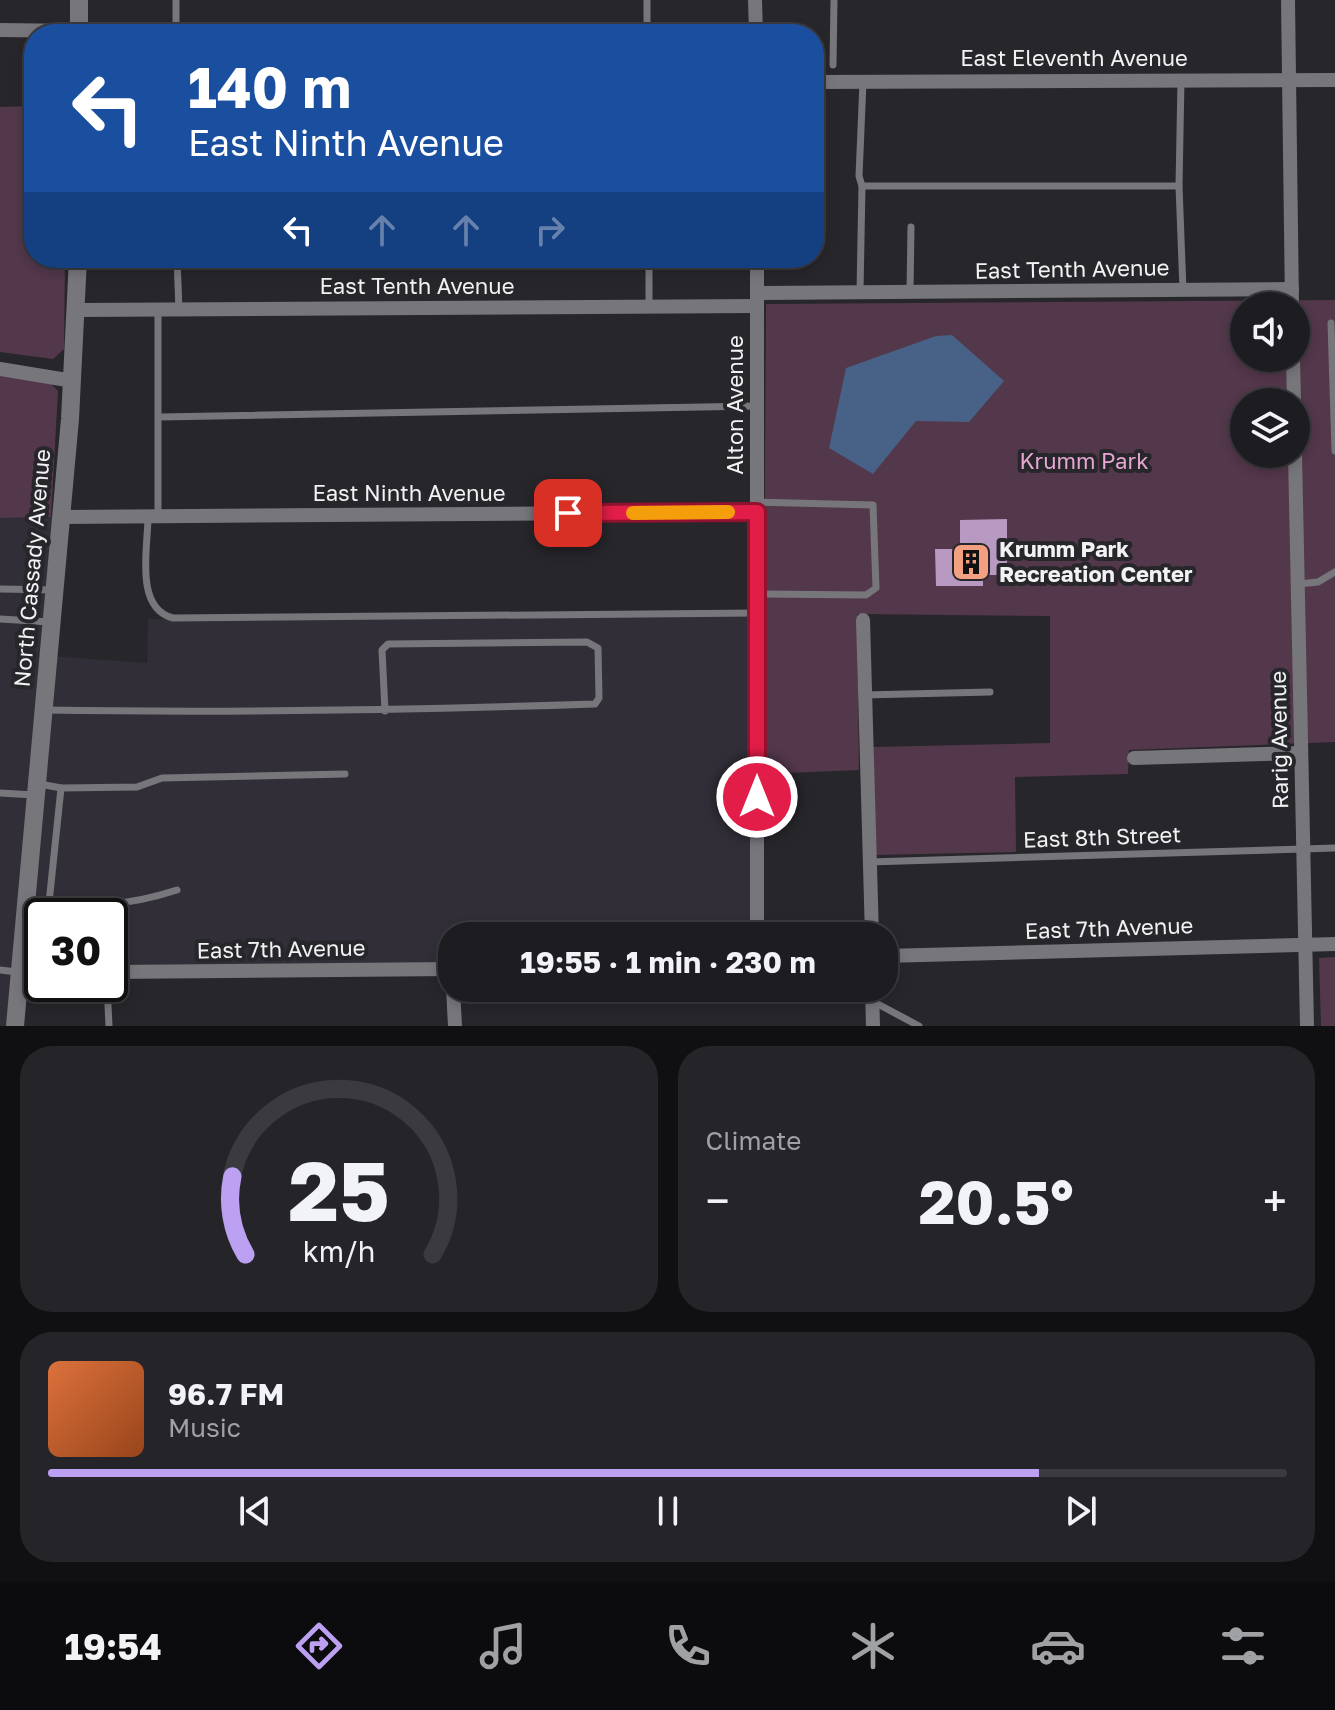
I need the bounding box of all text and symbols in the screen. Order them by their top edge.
street label: East Eleventh Avenue [960,44,1188,71]
text: 140 m [188,53,351,120]
icon: left [56,56,160,160]
text: East Ninth Avenue [188,121,504,164]
icon: left [276,208,320,252]
icon: ahead [360,208,404,252]
icon: ahead [444,208,488,252]
icon: right [528,208,572,252]
street label: East Tenth Avenue [974,253,1170,284]
street label: East Tenth Avenue [320,272,514,299]
map controls [1230,292,1310,468]
button: sound [1230,292,1310,372]
street label: Alton Avenue [721,335,748,475]
button: layers [1230,388,1310,468]
park label: Krumm Park [1019,447,1149,474]
street label: North Cassady Avenue [8,448,55,688]
street label: East Ninth Avenue [312,479,506,506]
pin [534,479,602,547]
icon: arrive [546,491,590,535]
place label: Krumm Park Recreation Center [999,535,1193,587]
building icon: Krumm Park Recreation Center [950,541,992,583]
street label: Rarig Avenue [1264,671,1293,809]
position arrow [715,755,799,839]
street label: East 8th Street [1023,820,1181,853]
speed limit sign: 30 [24,898,128,1002]
street label: East 7th Avenue [1024,911,1194,944]
street label: East 7th Avenue [196,934,366,963]
text: 19:55 · 1 min · 230 m [520,944,816,980]
text: Climate [706,1125,801,1156]
text: 25 [288,1139,390,1239]
text: 20.5° [919,1165,1074,1237]
text: − [706,1174,730,1227]
text: + [1263,1174,1287,1227]
text: km/h [302,1234,375,1268]
text: 96.7 FM [168,1376,284,1412]
text: Music [168,1412,241,1443]
icon: previous [233,1489,277,1533]
icon: pause [646,1489,690,1533]
icon: next [1059,1489,1103,1533]
icon: directions [291,1618,347,1674]
icon: music [475,1618,531,1674]
icon: phone [660,1618,716,1674]
icon: climate [845,1618,901,1674]
icon: car [1030,1618,1086,1674]
icon: filters [1215,1618,1271,1674]
text: 19:54 [64,1625,162,1668]

